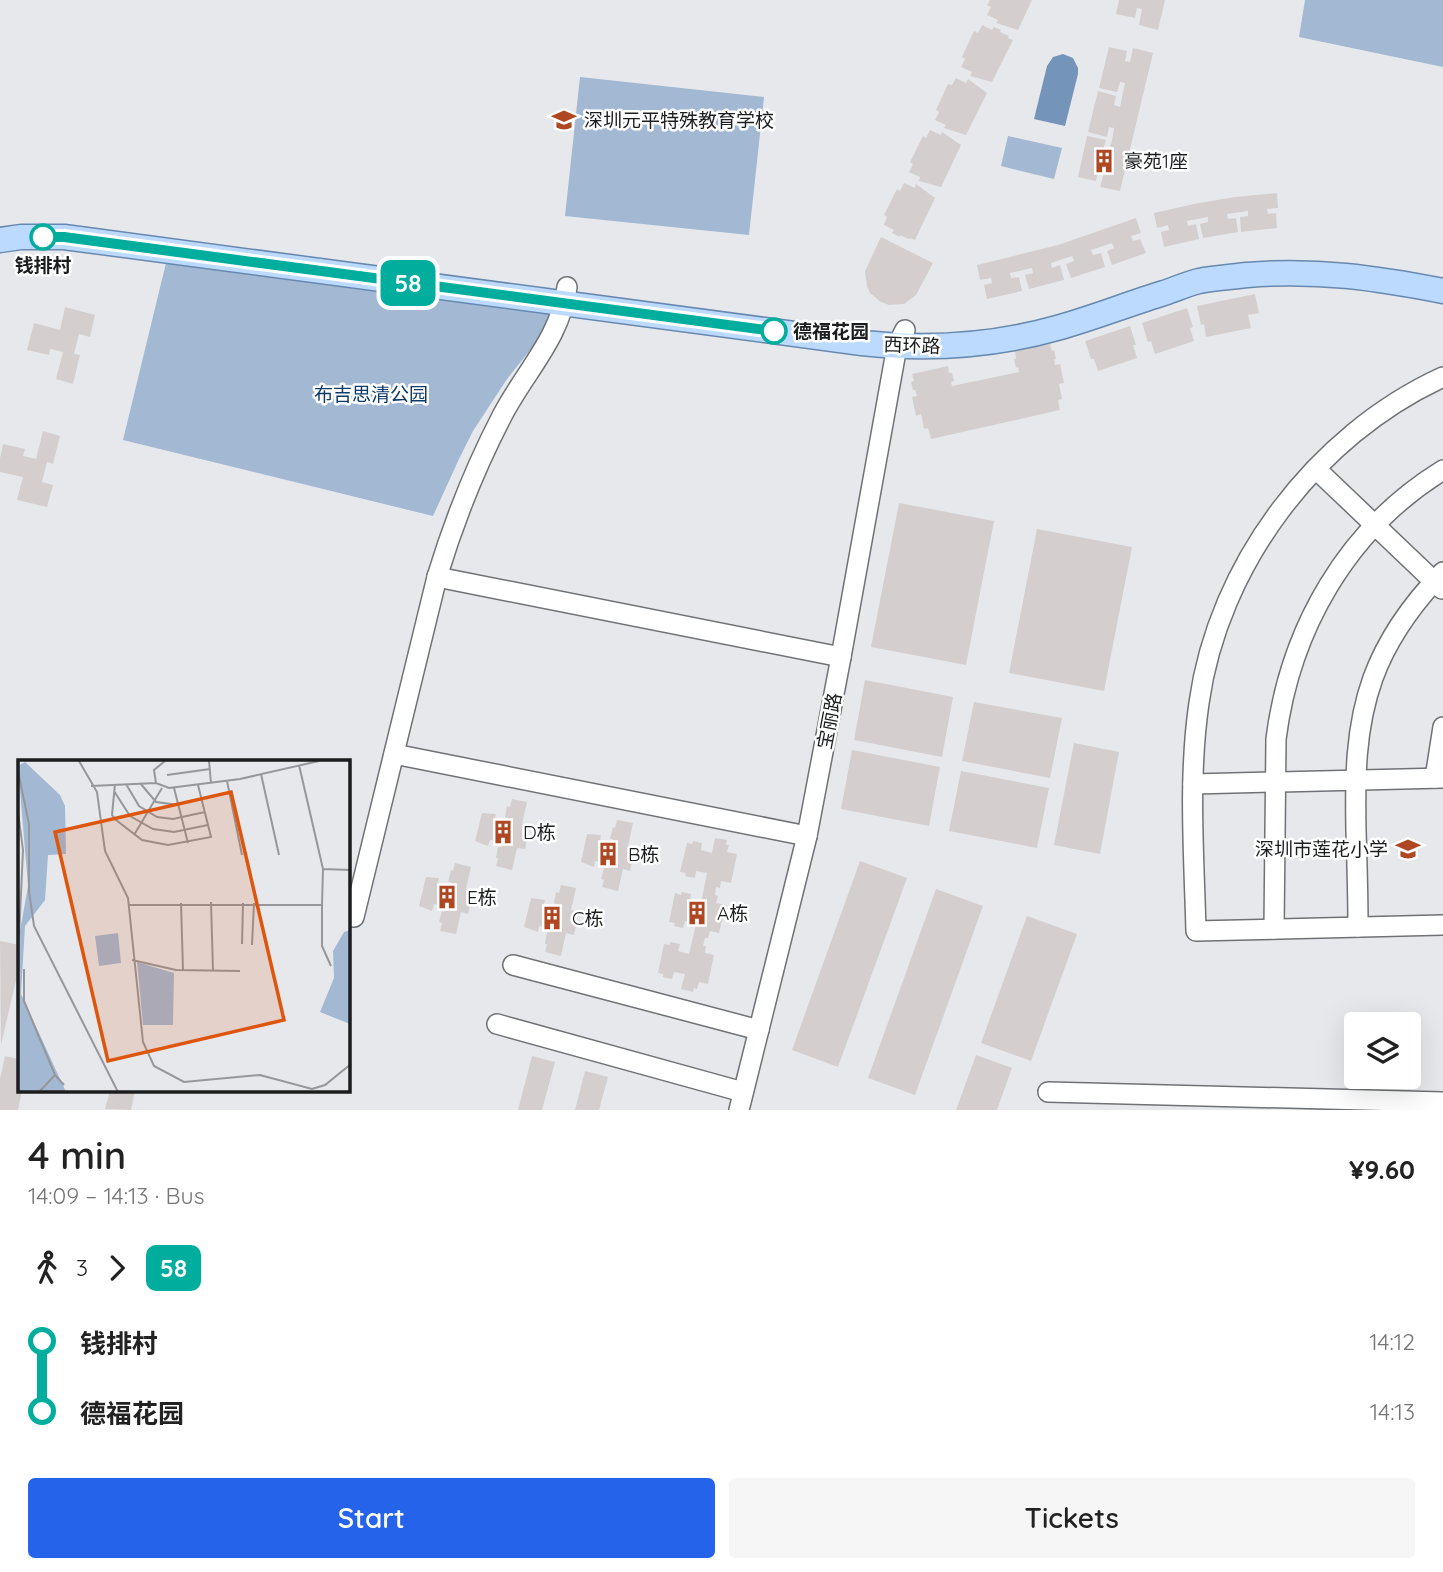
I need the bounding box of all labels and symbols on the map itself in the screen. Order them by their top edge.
school or university icon: 深圳元平特殊教育学校 [550,106,578,134]
place label: 深圳元平特殊教育学校 [584,108,774,132]
building icon: 豪苑1座 [1090,147,1118,175]
place label: 豪苑1座 [1124,149,1188,173]
marker: 钱排村 [30,224,56,250]
place label: 钱排村 [14,253,72,277]
line badge: 58 [376,260,440,306]
marker: 德福花园 [761,318,787,344]
place label: 德福花园 [793,319,869,343]
street label: 西环路 [883,332,941,358]
park label: 布吉思清公园 [314,382,428,406]
street label: 宝丽路 [812,691,846,751]
inset map [18,760,350,1092]
building icon: D栋 [489,818,517,846]
place label: D栋 [523,820,556,844]
school or university icon: 深圳市莲花小学 [1394,835,1422,863]
place label: 深圳市莲花小学 [1255,837,1388,861]
building icon: B栋 [594,840,622,868]
place label: B栋 [628,842,659,866]
building icon: E栋 [433,883,461,911]
place label: E栋 [467,885,497,909]
building icon: A栋 [683,899,711,927]
place label: A栋 [717,901,748,925]
building icon: C栋 [538,904,566,932]
place label: C栋 [572,906,603,930]

